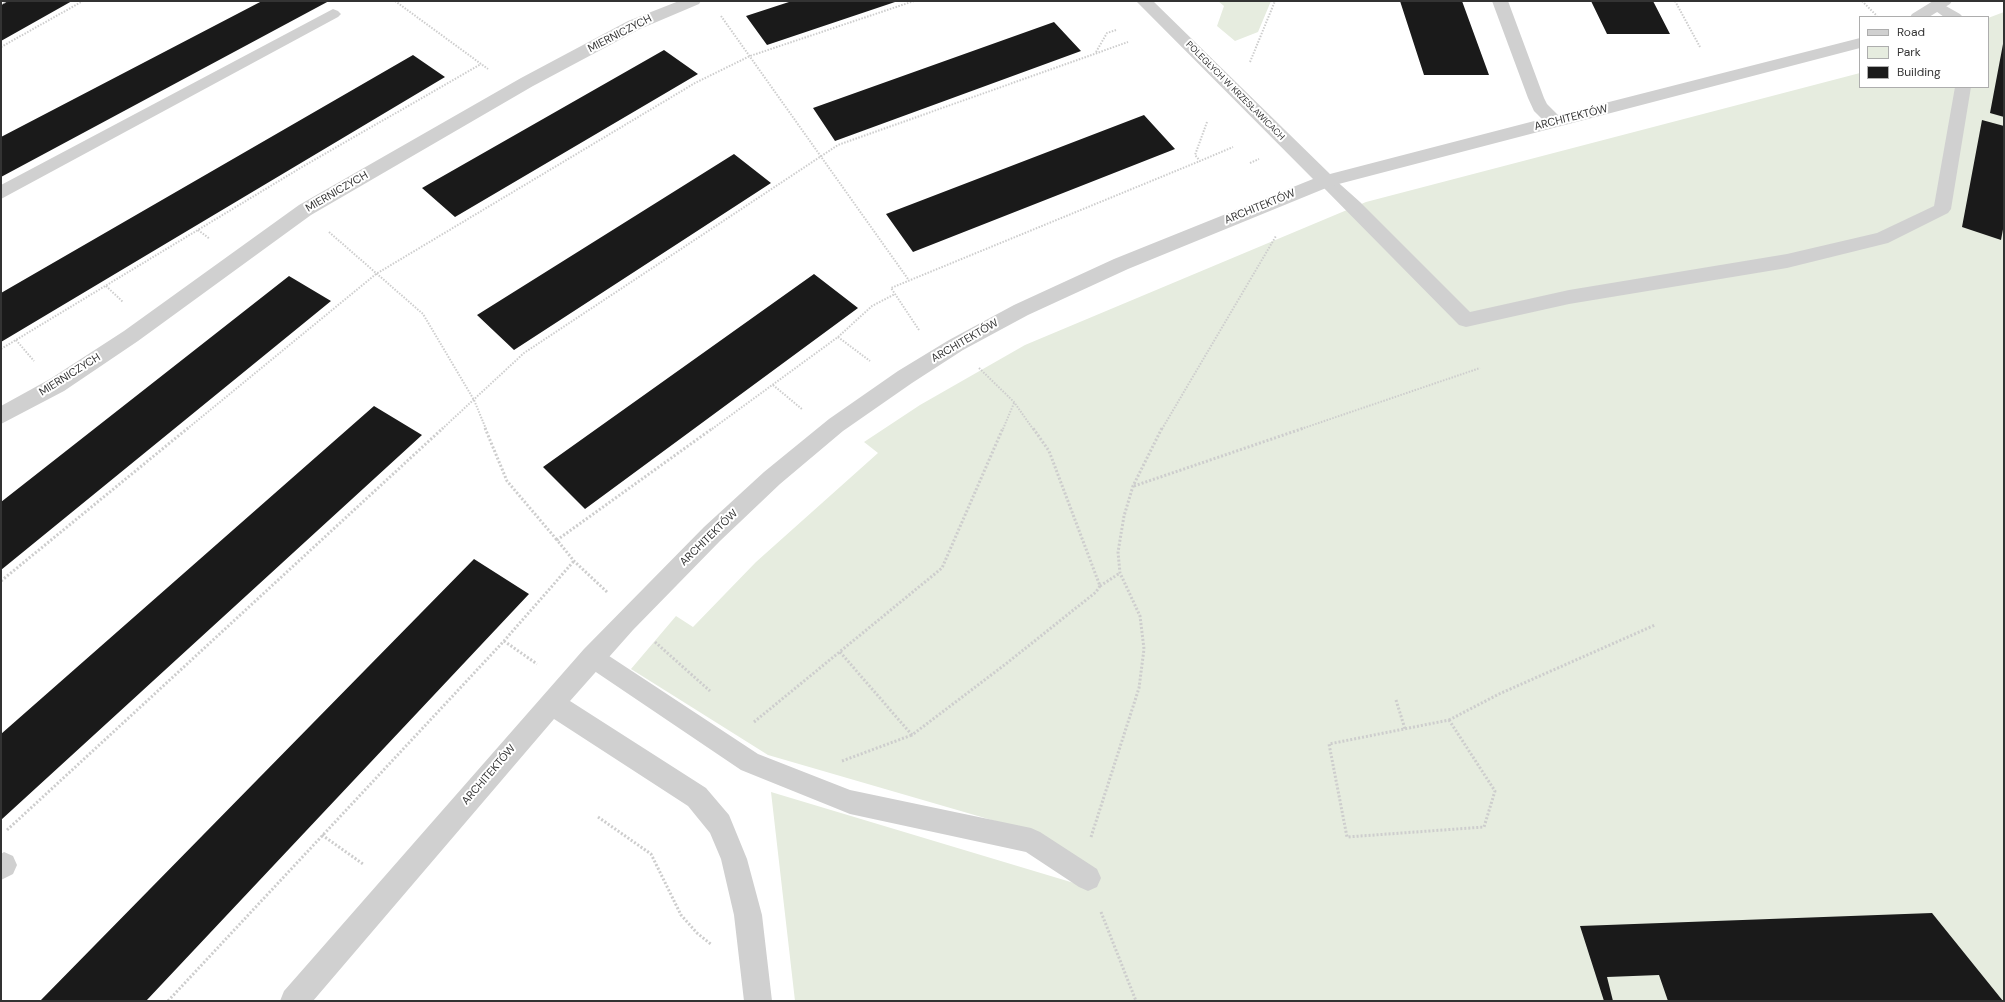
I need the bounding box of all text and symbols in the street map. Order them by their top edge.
street label: MIERNICZYCH [586,12,654,56]
legend [1859,16,1989,88]
text: Road [1897,24,1925,40]
street label: POLEGŁYCH W KRZESŁAWICACH [1183,39,1287,143]
text: Park [1897,44,1921,60]
text: Building [1897,64,1941,80]
street label: ARCHITEKTÓW [1533,102,1609,134]
street label: MIERNICZYCH [303,169,371,215]
street label: ARCHITEKTÓW [1223,187,1297,227]
street label: ARCHITEKTÓW [929,316,1001,366]
street label: MIERNICZYCH [37,351,103,399]
street label: ARCHITEKTÓW [677,507,741,569]
street label: ARCHITEKTÓW [459,742,519,808]

